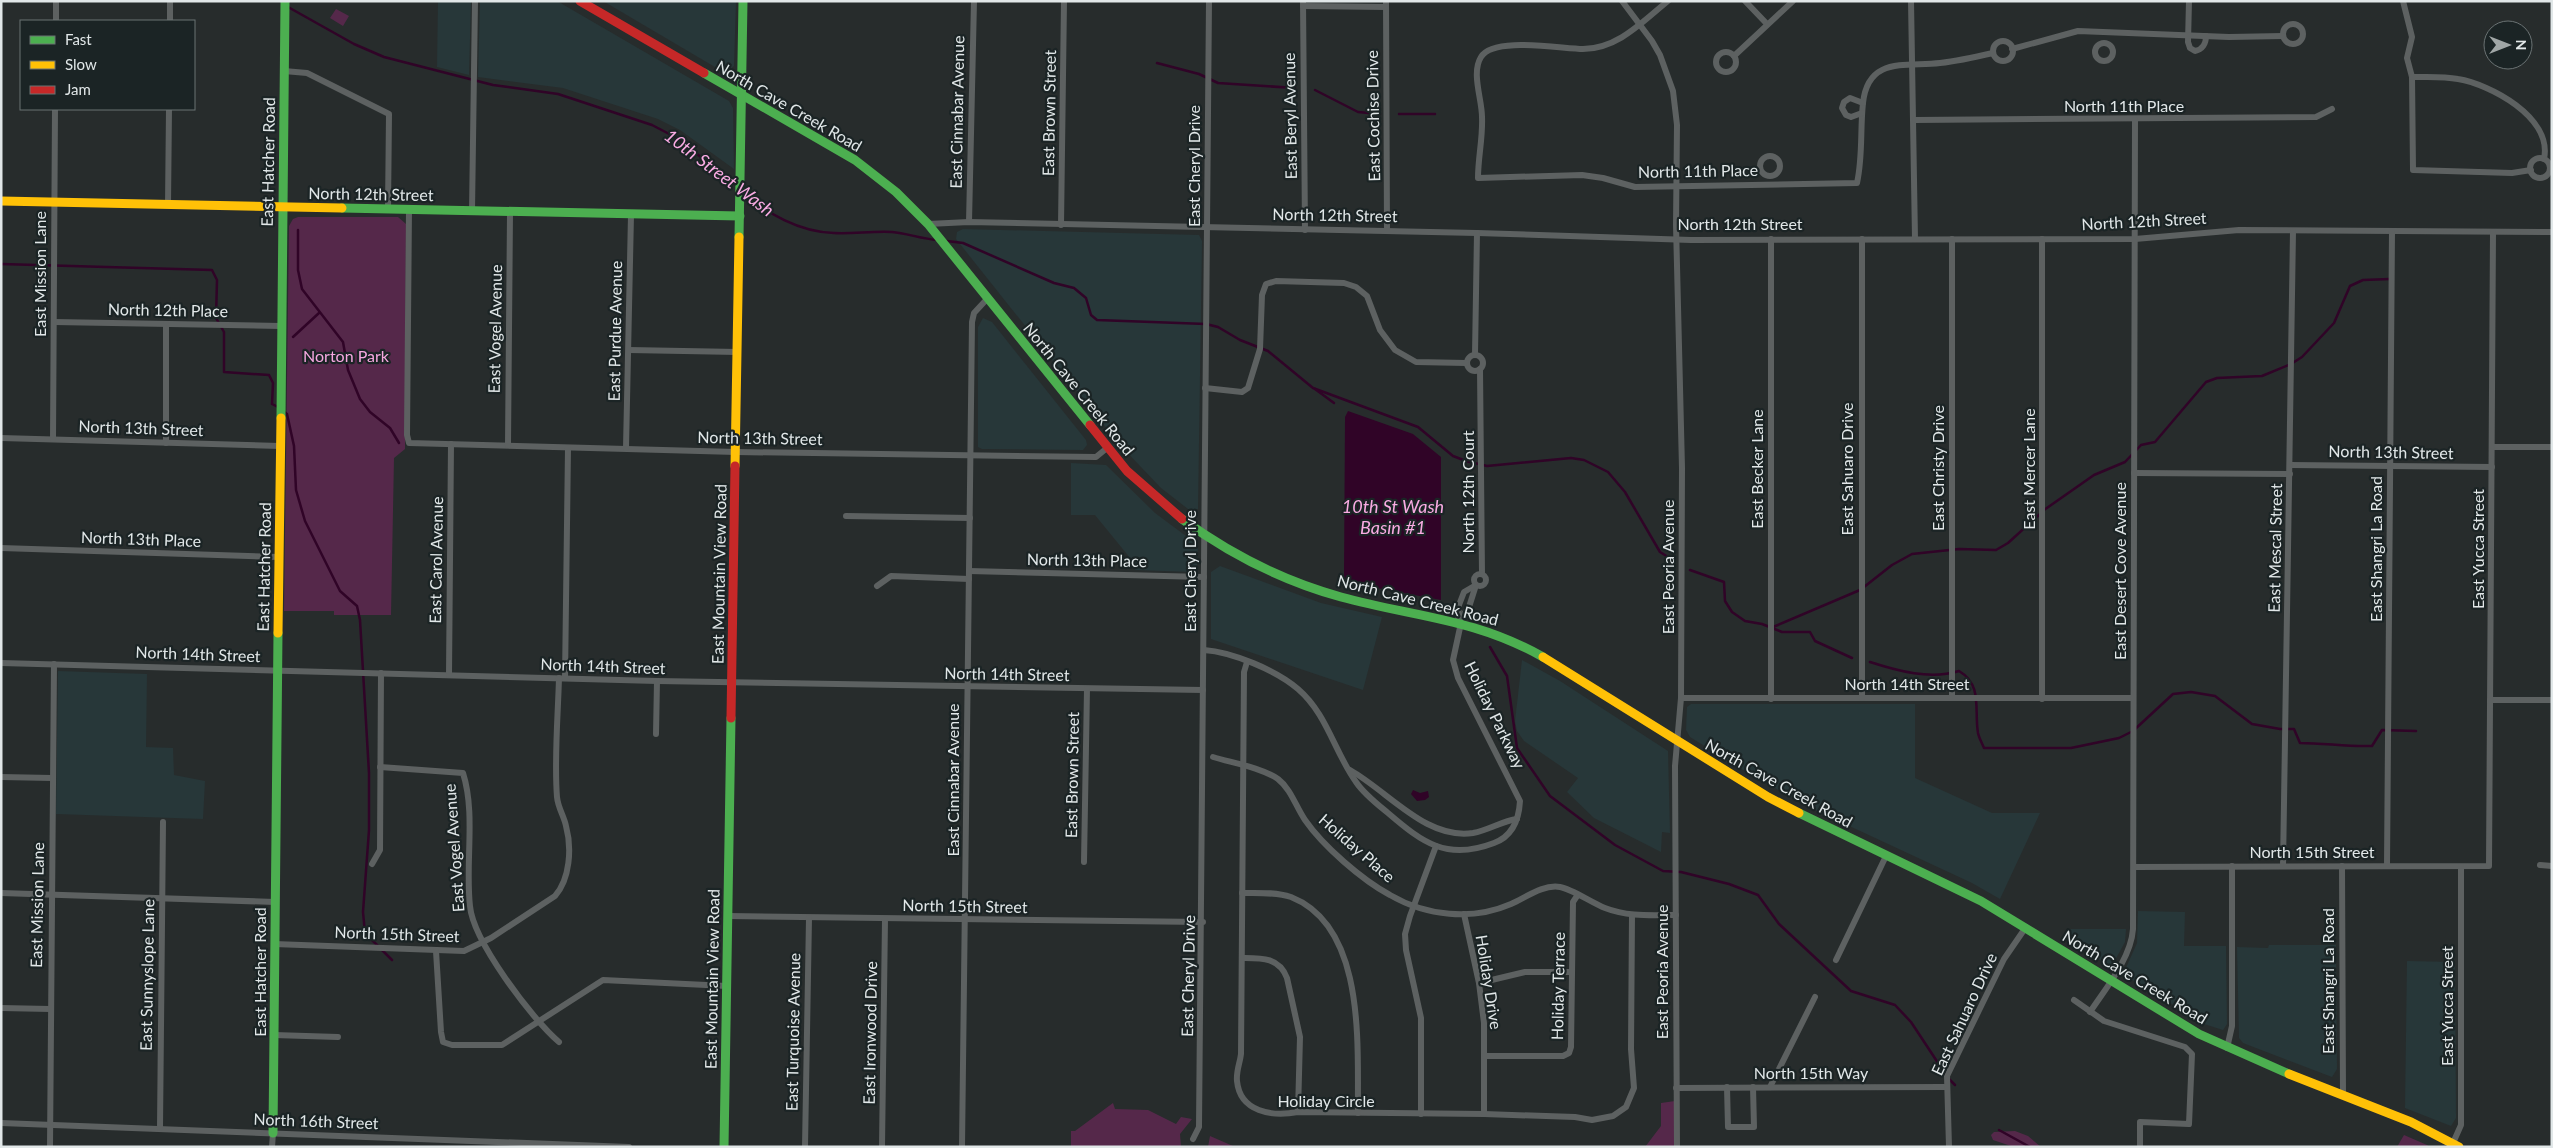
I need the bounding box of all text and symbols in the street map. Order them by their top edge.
legend [20,20,195,110]
north arrow [2483,20,2533,70]
text: Fast [65,30,92,48]
street label: East Cinnabar Avenue [946,35,967,189]
text: N [2513,40,2530,50]
street label: East Brown Street [1038,49,1059,176]
street label: East Cochise Drive [1362,50,1383,182]
street label: East Beryl Avenue [1279,52,1300,180]
text: Slow [65,55,97,73]
street label: North Cave Creek Road [713,56,866,155]
text: Jam [65,80,91,98]
street label: North 11th Place [2064,96,2184,115]
street label: East Hatcher Road [257,97,278,227]
street label: East Cheryl Drive [1184,105,1203,227]
water label: 10th Street Wash [660,124,779,221]
street label: North 11th Place [1638,160,1758,181]
street label: North 12th Street [308,183,434,204]
street label: North 12th Street [1272,204,1398,225]
street label: North 12th Street [2081,208,2207,233]
street label: East Mission Lane [30,211,49,337]
street label: North 12th Street [1677,214,1803,233]
street label: East Purdue Avenue [604,260,625,401]
street label: East Vogel Avenue [484,264,505,394]
street label: North 12th Place [108,299,228,320]
street label: North Cave Creek Road [1020,318,1139,459]
park label: Norton Park [303,346,390,365]
street label: East Sahuaro Drive [1837,403,1856,535]
street label: East Christy Drive [1928,405,1947,531]
street label: East Mercer Lane [2019,408,2038,530]
street label: East Becker Lane [1747,409,1766,529]
street label: North 13th Street [78,416,204,439]
street label: North 13th Street [697,427,823,448]
street label: North 12th Court [1458,430,1477,554]
street label: North 13th Street [2328,441,2454,462]
street label: East Shangri La Road [2366,476,2385,622]
street label: East Desert Cove Avenue [2110,482,2129,660]
street label: East Mescal Street [2264,483,2285,613]
street label: East Mountain View Road [707,484,730,664]
street label: East Yucca Street [2468,489,2487,609]
water label: 10th St Wash Basin #1 [1342,495,1444,538]
street label: East Carol Avenue [425,496,446,624]
street label: East Peoria Avenue [1658,500,1677,634]
street label: East Hatcher Road [253,502,274,632]
street label: East Cheryl Drive [1180,510,1199,632]
street label: North 13th Place [81,527,201,550]
street label: North 13th Place [1027,549,1147,570]
street label: North Cave Creek Road [1336,570,1501,629]
street label: North 14th Street [135,642,261,665]
street label: North 14th Street [540,654,666,677]
street label: Holiday Parkway [1461,658,1530,772]
street label: North 14th Street [944,663,1070,684]
street label: North 14th Street [1844,674,1970,693]
street label: East Cinnabar Avenue [943,703,962,857]
street label: East Brown Street [1061,711,1082,838]
street label: North Cave Creek Road [1702,734,1856,831]
street label: East Vogel Avenue [440,783,467,913]
street label: Holiday Place [1315,809,1399,886]
street label: East Mission Lane [26,842,47,968]
street label: North 15th Street [2249,842,2375,861]
street label: East Mountain View Road [700,889,723,1069]
street label: North 15th Street [902,895,1028,916]
street label: East Sunnyslope Lane [136,899,157,1051]
street label: East Peoria Avenue [1652,905,1671,1039]
street label: East Hatcher Road [250,907,269,1037]
street label: East Shangri La Road [2318,908,2337,1054]
street label: East Cheryl Drive [1177,915,1198,1037]
street label: North 15th Street [334,922,460,945]
street label: North Cave Creek Road [2059,926,2211,1027]
street label: Holiday Terrace [1547,932,1568,1040]
street label: Holiday Drive [1473,933,1506,1031]
street label: East Yucca Street [2437,946,2456,1066]
street label: East Sahuaro Drive [1927,950,2000,1078]
street label: East Turquoise Avenue [782,953,803,1111]
street label: East Ironwood Drive [859,961,880,1105]
street label: North 15th Way [1754,1063,1869,1082]
street label: Holiday Circle [1277,1091,1375,1110]
street label: North 16th Street [253,1109,379,1132]

